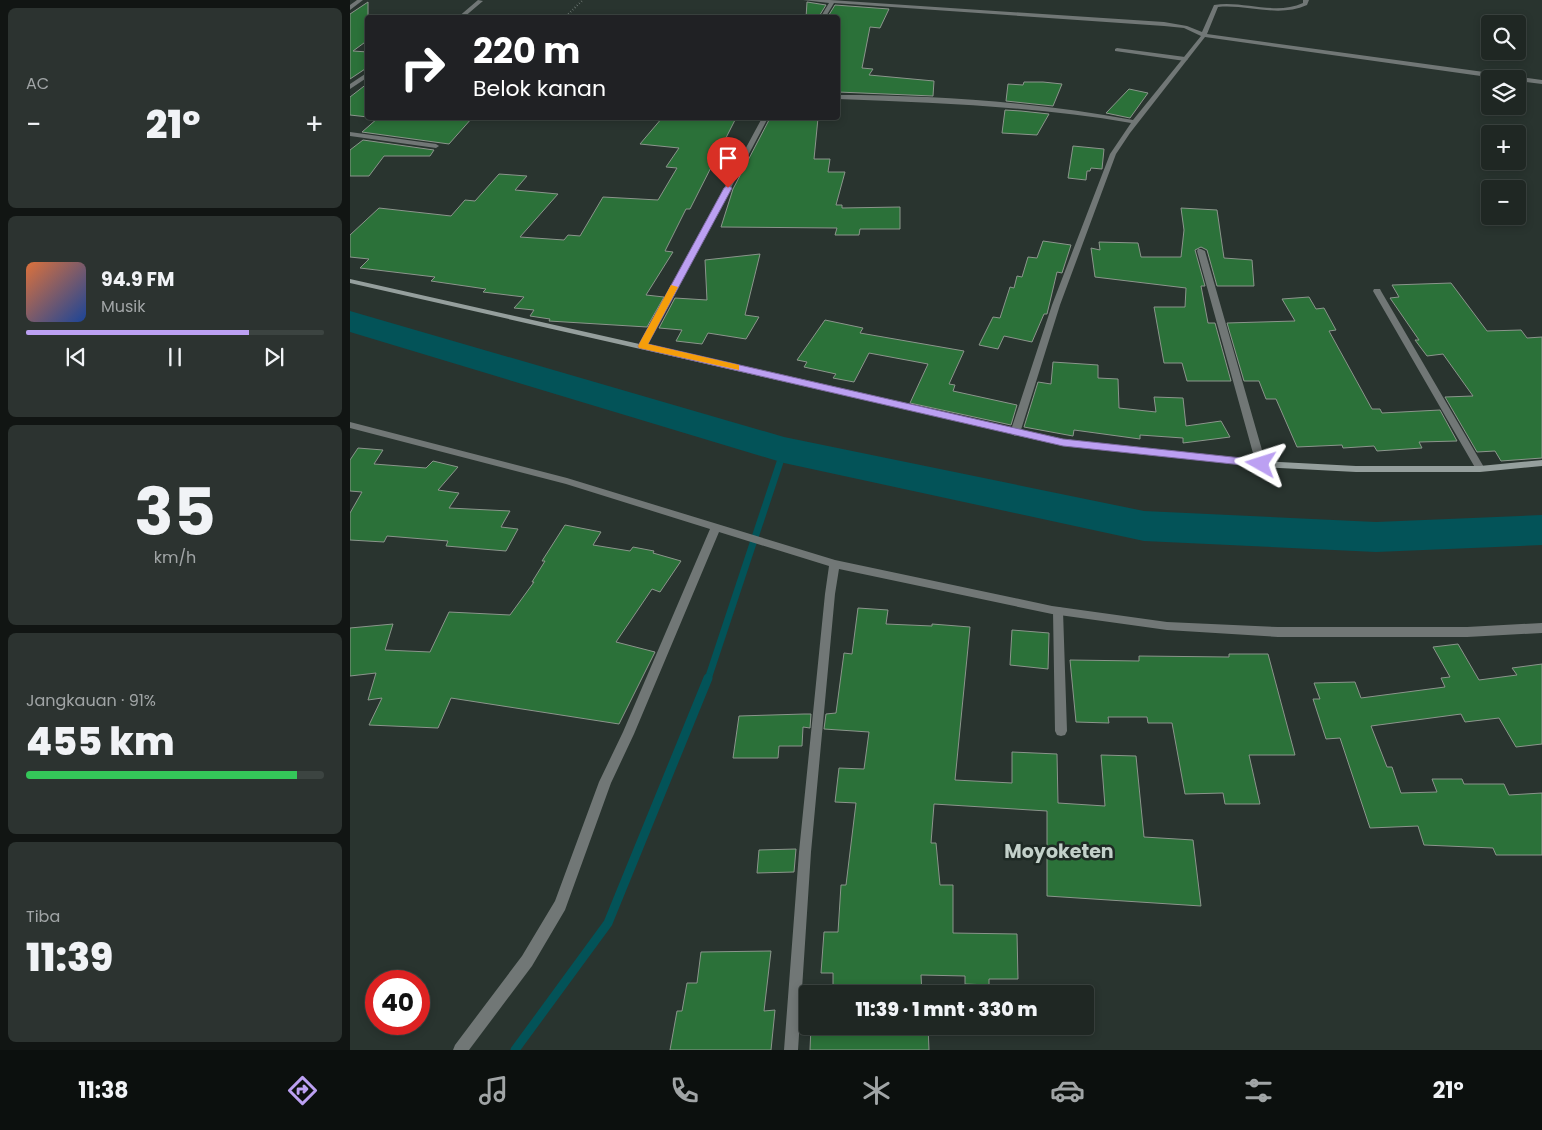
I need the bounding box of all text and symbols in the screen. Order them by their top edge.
map controls [1481,15,1526,225]
button: search [1481,15,1526,60]
text: 220 m [473,26,580,75]
icon: right [390,35,455,100]
button: layers [1481,70,1526,115]
text: AC [26,72,49,95]
text: Belok kanan [473,73,606,104]
text: 21° [146,98,200,151]
text: − [26,105,41,144]
text: + [305,105,324,144]
button: + [1481,125,1526,170]
pin [707,137,749,188]
icon: arrive [714,144,742,172]
button: − [1481,180,1526,225]
text: 94.9 FM [101,266,174,293]
text: Musik [101,295,146,318]
icon: previous [62,343,90,371]
icon: pause [161,343,189,371]
icon: next [260,343,288,371]
position arrow [1234,437,1286,489]
text: 35 [134,467,216,558]
text: km/h [154,546,196,569]
text: Jangkauan · 91% [26,689,156,712]
text: 455 km [26,715,174,768]
district label: Moyoketen [1004,838,1114,865]
text: Tiba [26,905,60,928]
text: 11:39 [26,931,113,984]
speed limit sign: 40 [365,970,430,1035]
text: 11:39 · 1 mnt · 330 m [855,996,1038,1023]
icon: directions [285,1073,320,1108]
icon: music [476,1073,511,1108]
icon: phone [667,1073,702,1108]
icon: climate [859,1073,894,1108]
icon: car [1050,1073,1085,1108]
icon: filters [1241,1073,1276,1108]
text: 11:38 [78,1075,129,1106]
text: 21° [1433,1075,1464,1106]

